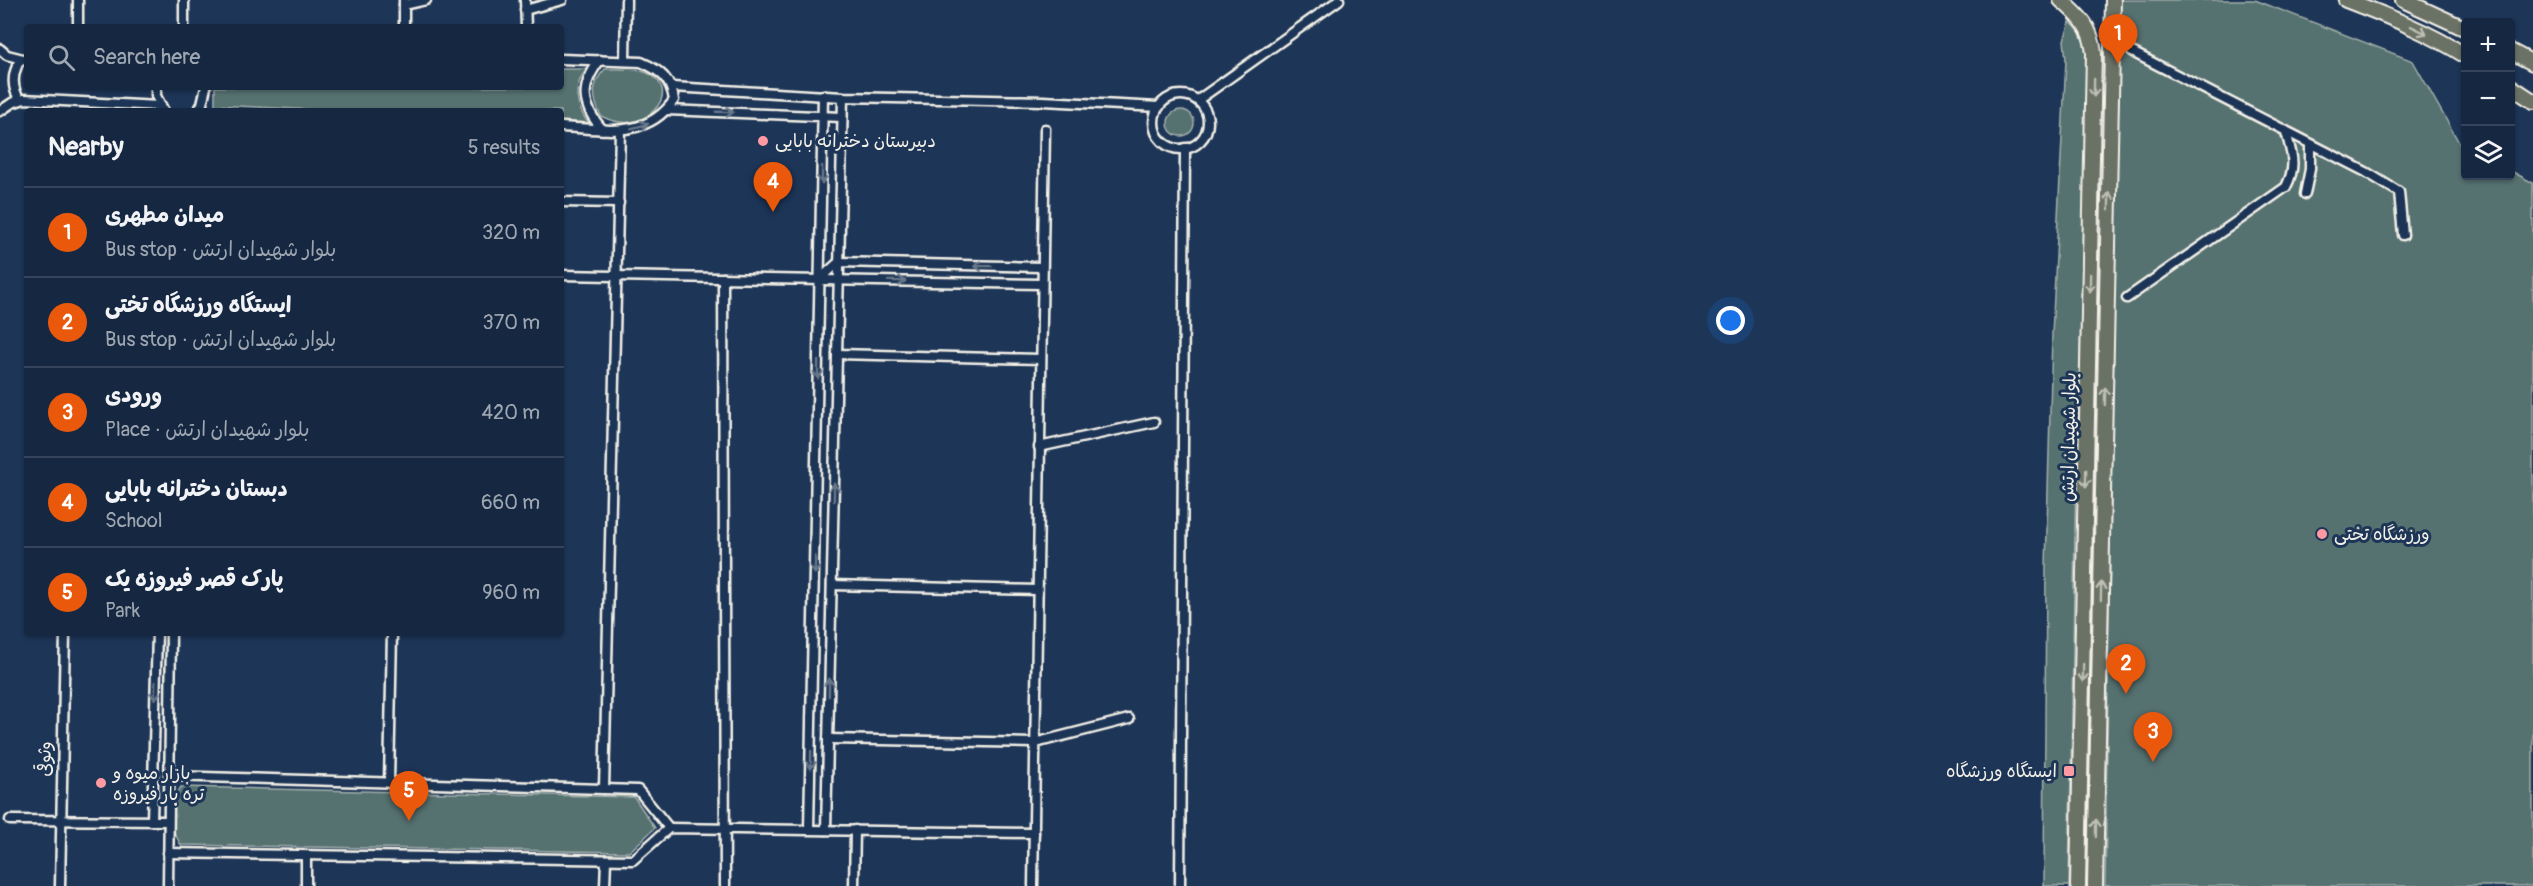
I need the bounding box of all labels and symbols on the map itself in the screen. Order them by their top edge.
pin: 1 [2098,14,2138,64]
one-way arrow [2410,24,2428,36]
one-way arrow [2088,78,2100,98]
one-way arrow [715,106,735,118]
one-way arrow [630,120,649,131]
place label: دبیرستان دخترانه بابایی [775,130,936,153]
marker: دبیرستان دخترانه بابایی [756,134,770,148]
pin: 4 [754,162,792,212]
one-way arrow [816,164,828,184]
one-way arrow [2103,191,2114,211]
one-way arrow [973,260,993,271]
one-way arrow [2084,273,2096,293]
one-way arrow [887,275,907,287]
your location [1716,306,1745,335]
one-way arrow [812,359,824,379]
street label: بلوار شهیدان ارتش [2056,372,2082,502]
one-way arrow [2099,386,2111,406]
one-way arrow [2081,468,2092,488]
one-way arrow [828,483,840,503]
place label: ورزشگاه تختی [2334,523,2430,546]
marker: ورزشگاه تختی [2315,527,2329,541]
one-way arrow [809,554,820,574]
one-way arrow [2095,581,2107,601]
pin: 2 [2106,644,2146,694]
one-way arrow [2077,663,2088,683]
one-way arrow [824,678,835,698]
one-way arrow [150,681,161,701]
pin: 3 [2134,712,2172,762]
street label: وثوقی [32,741,57,777]
one-way arrow [805,749,817,769]
place label: ایستگاه ورزشگاه [1946,760,2057,783]
place label: بازار میوه و تره بار فیروزه [111,762,205,806]
marker: ایستگاه ورزشگاه [2062,764,2076,778]
pin: 5 [390,772,428,821]
marker: بازار میوه و تره بار فیروزه [94,776,108,790]
one-way arrow [2090,818,2102,838]

